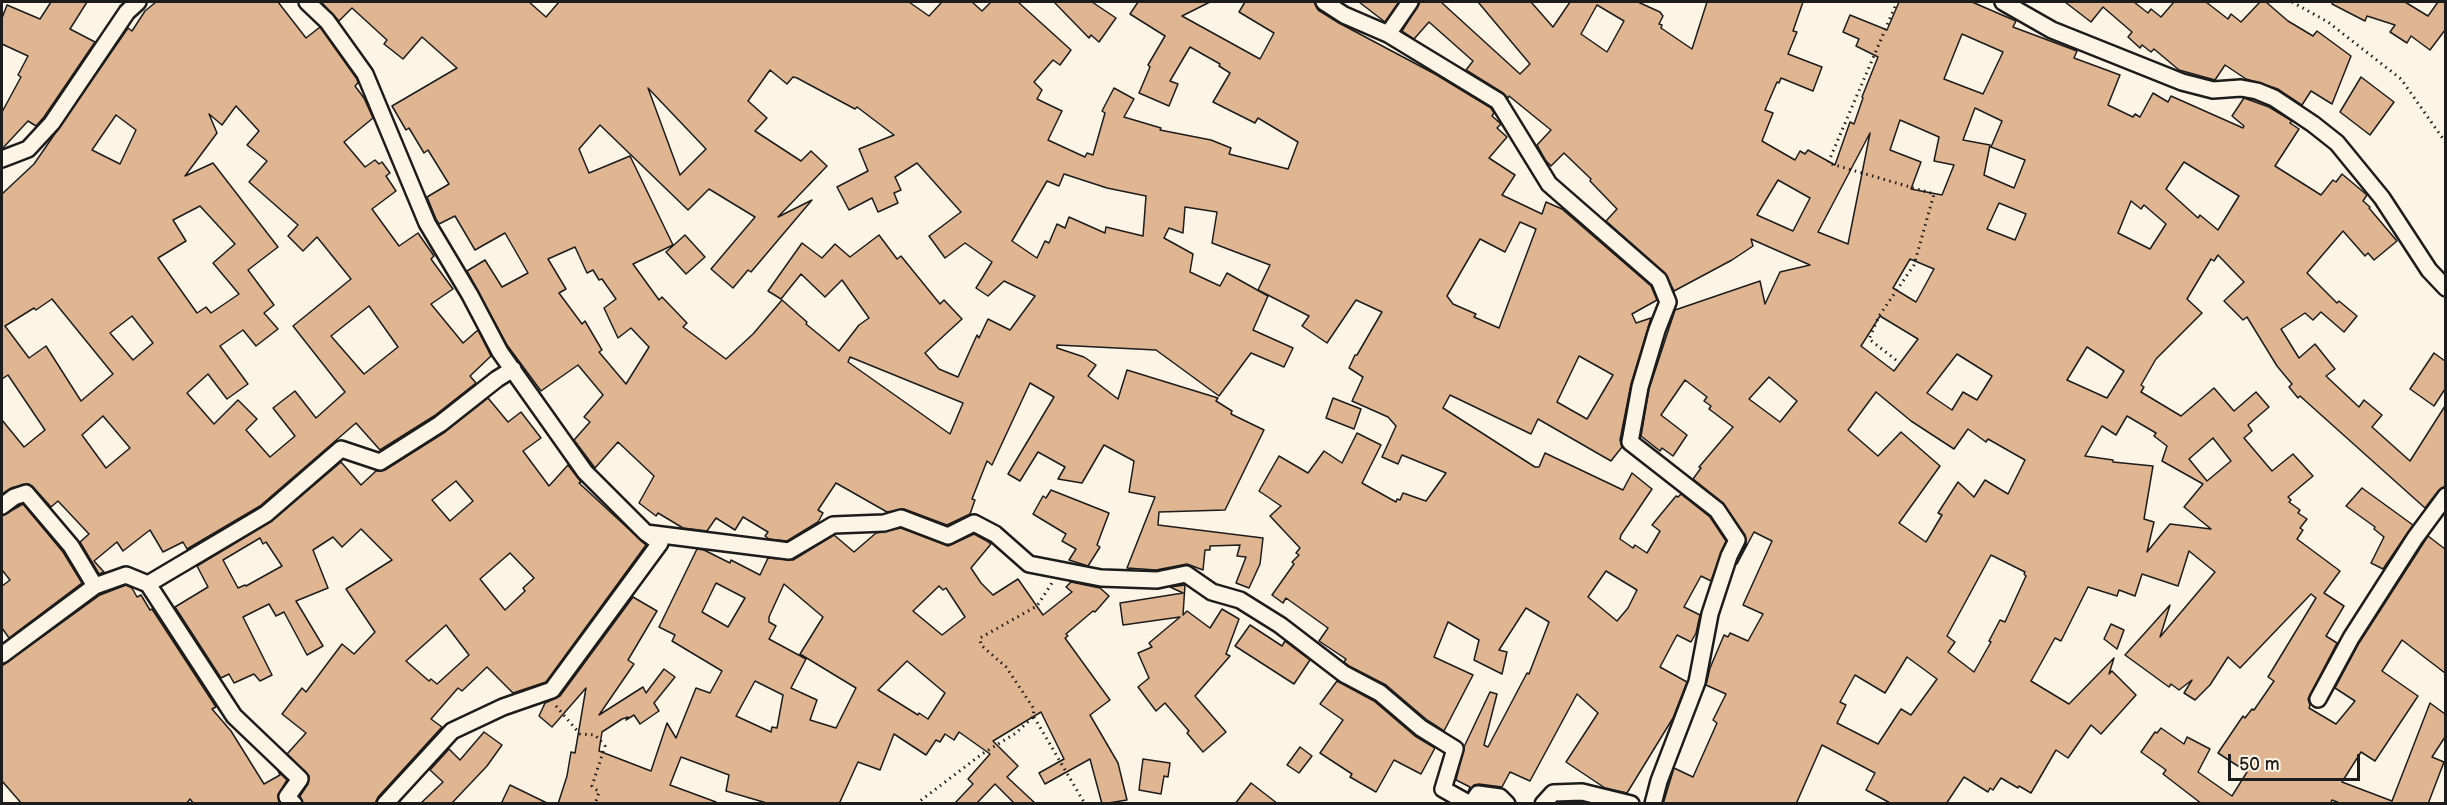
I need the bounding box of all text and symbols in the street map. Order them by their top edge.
scale bar [2231,742,2363,780]
text: 50 m [2239,754,2280,775]

